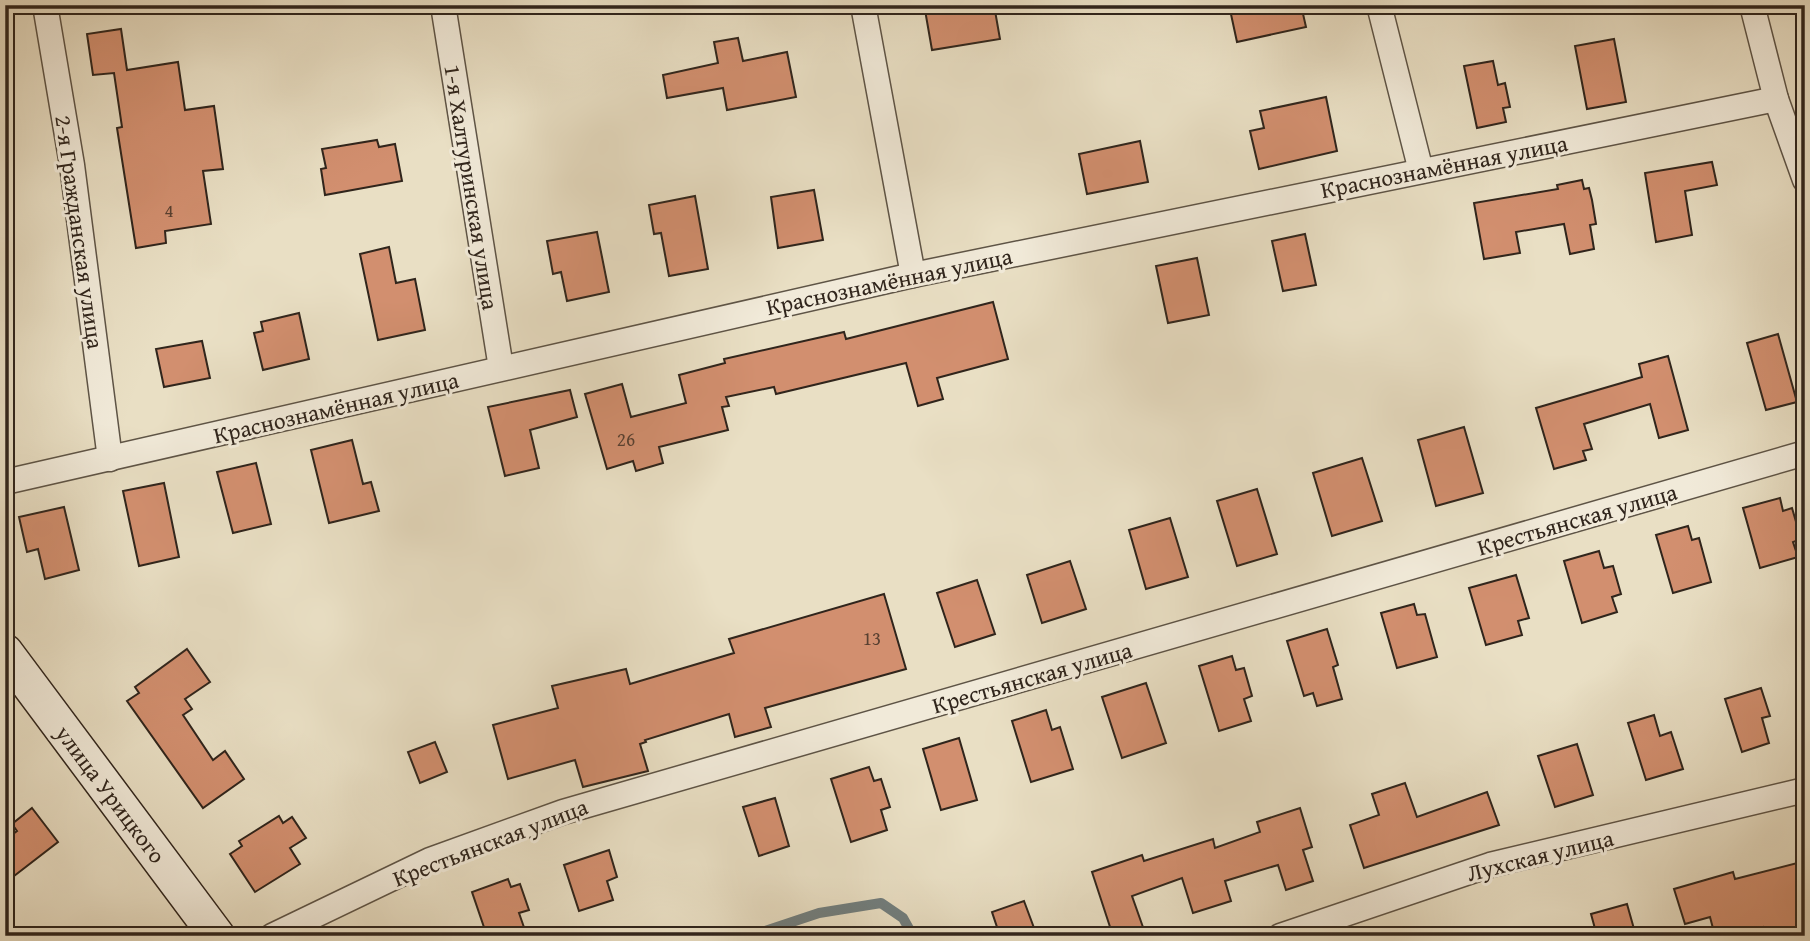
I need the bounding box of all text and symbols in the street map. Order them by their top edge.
street label: 1-я Халтуринская улица [436,62,508,312]
street label: 2-я Гражданская улица [47,113,113,351]
street label: Краснознамённая улица [1318,126,1570,206]
house number: 4 [164,196,174,224]
street label: Краснознамённая улица [763,239,1015,323]
street label: Краснознамённая улица [210,363,462,451]
house number: 26 [617,425,635,453]
street label: Крестьянская улица [1473,475,1681,563]
house number: 13 [863,624,881,652]
street label: Крестьянская улица [928,633,1136,721]
street label: улица Урицкого [47,717,174,870]
street label: Крестьянская улица [388,790,592,894]
street label: Лухская улица [1463,821,1617,889]

